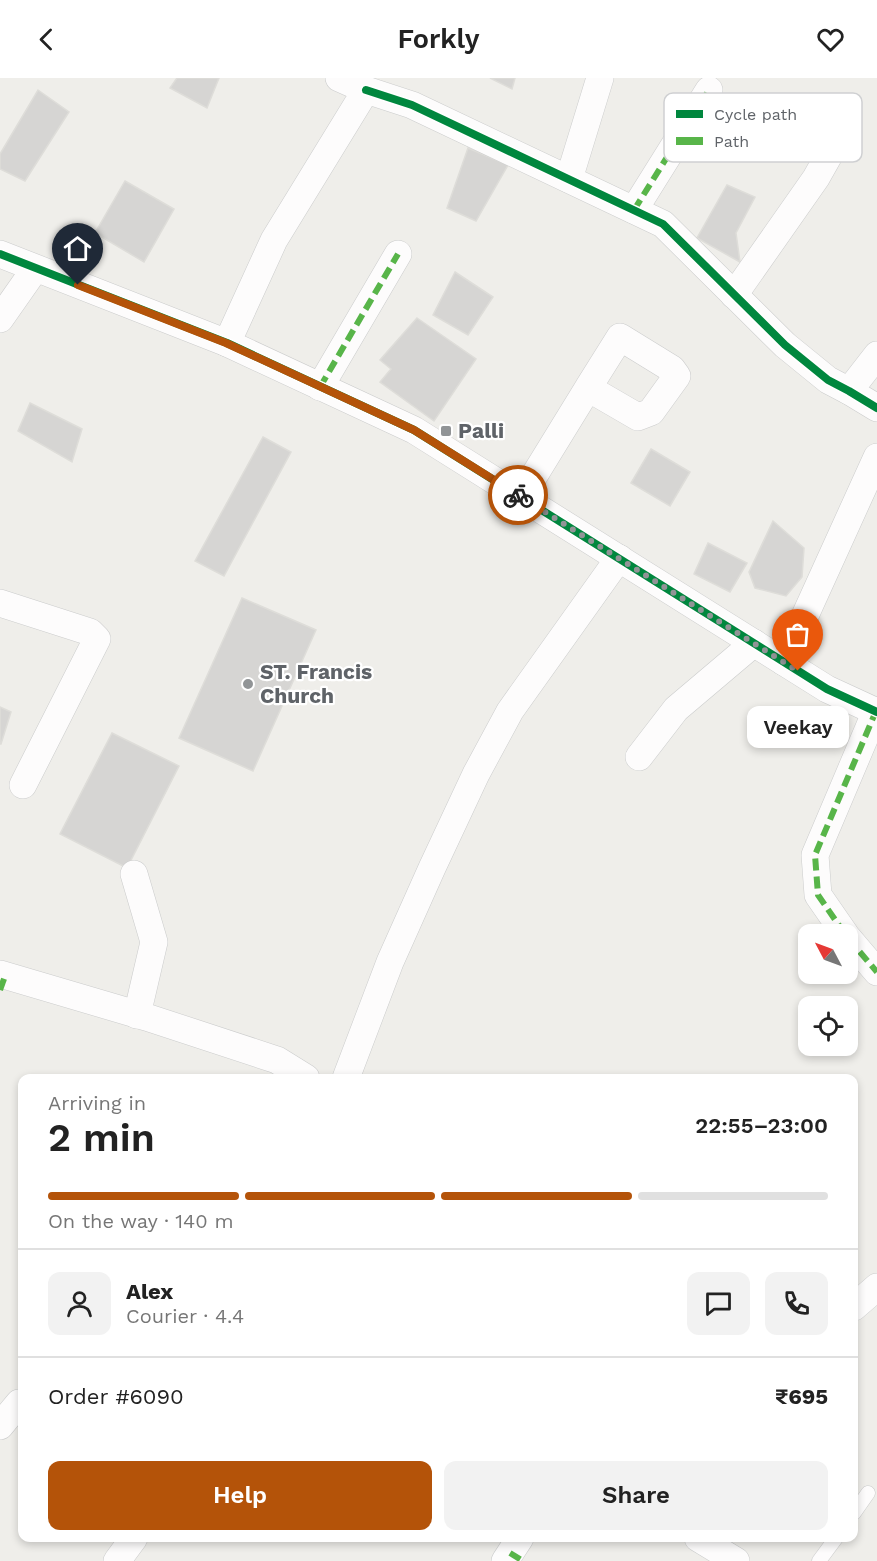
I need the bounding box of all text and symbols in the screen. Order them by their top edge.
icon: back [30,23,63,56]
text: Forkly [398,23,479,55]
icon: heart [814,23,847,56]
legend [664,93,862,162]
text: Cycle path [714,105,797,124]
text: Path [714,132,749,151]
pin [52,223,103,285]
icon: home [61,232,94,265]
place label: Palli [458,418,504,443]
marker: Palli [439,424,453,438]
courier [488,465,548,525]
icon: bike [502,479,535,512]
pin [772,609,823,671]
icon: bag [781,618,814,651]
place label: ST. Francis Church [260,659,372,708]
marker: ST. Francis Church [241,677,255,691]
callout: Veekay [747,707,849,749]
text: Veekay [763,715,833,739]
north arrow [798,924,858,984]
map controls [798,924,858,1056]
button: locate [798,996,858,1056]
text: Arriving in [48,1091,146,1115]
text: 22:55–23:00 [695,1113,828,1138]
text: 2 min [48,1115,155,1160]
text: On the way · 140 m [48,1209,234,1233]
button: person [48,1272,111,1335]
button: chat [687,1272,750,1335]
button: phone [765,1272,828,1335]
text: Alex [126,1279,173,1304]
text: Courier · 4.4 [126,1304,244,1328]
text: Order #6090 [48,1384,184,1409]
text: ₹695 [775,1384,828,1409]
button: Help [48,1461,432,1530]
button: Share [444,1461,828,1530]

